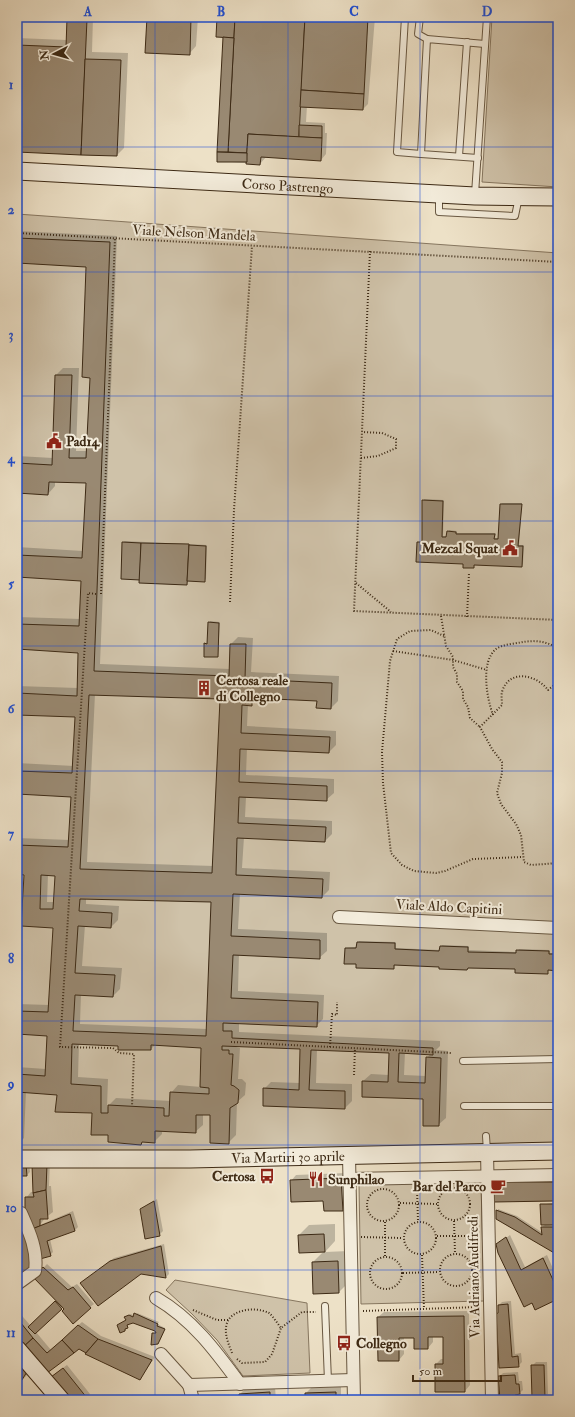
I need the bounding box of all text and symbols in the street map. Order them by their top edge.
text: A [83,4,93,20]
text: B [217,4,225,20]
text: C [349,4,359,20]
text: D [482,4,493,20]
north arrow [34,34,74,74]
text: N [37,48,52,62]
text: 1 [9,77,14,93]
street label: Corso Pastrengo [241,175,334,197]
text: 2 [8,202,15,218]
street label: Viale Nelson Mandela [132,221,256,245]
text: 3 [9,327,14,343]
public building icon: Pad14 [45,432,63,450]
place label: Pad14 [66,433,100,450]
text: 4 [6,451,15,467]
public building icon: Mezcal Squat [501,539,519,557]
place label: Mezcal Squat [420,540,498,558]
text: 5 [8,576,14,592]
place label: Certosa reale di Collegno [216,672,288,706]
building icon: Certosa reale di Collegno [195,679,213,697]
text: 6 [8,701,16,717]
text: 7 [8,826,15,842]
street label: Viale Aldo Capitini [395,896,503,919]
text: 8 [8,951,14,967]
text: 9 [6,1076,15,1092]
street label: Via Martiri 30 aprile [231,1147,345,1167]
bus stop icon: Certosa [258,1167,276,1185]
place label: Certosa [212,1168,256,1185]
restaurant icon: Sunphilao [307,1170,325,1188]
place label: Sunphilao [328,1171,385,1189]
cafe icon: Bar del Parco [489,1177,507,1195]
place label: Bar del Parco [413,1178,486,1195]
text: 10 [5,1200,17,1216]
street label: Via Adriano Audifredi [464,1215,484,1338]
text: 11 [6,1325,16,1341]
bus stop icon: Collegno [335,1334,353,1352]
place label: Collegno [356,1335,407,1353]
scale bar [413,1357,501,1383]
text: 50 m [419,1364,443,1379]

